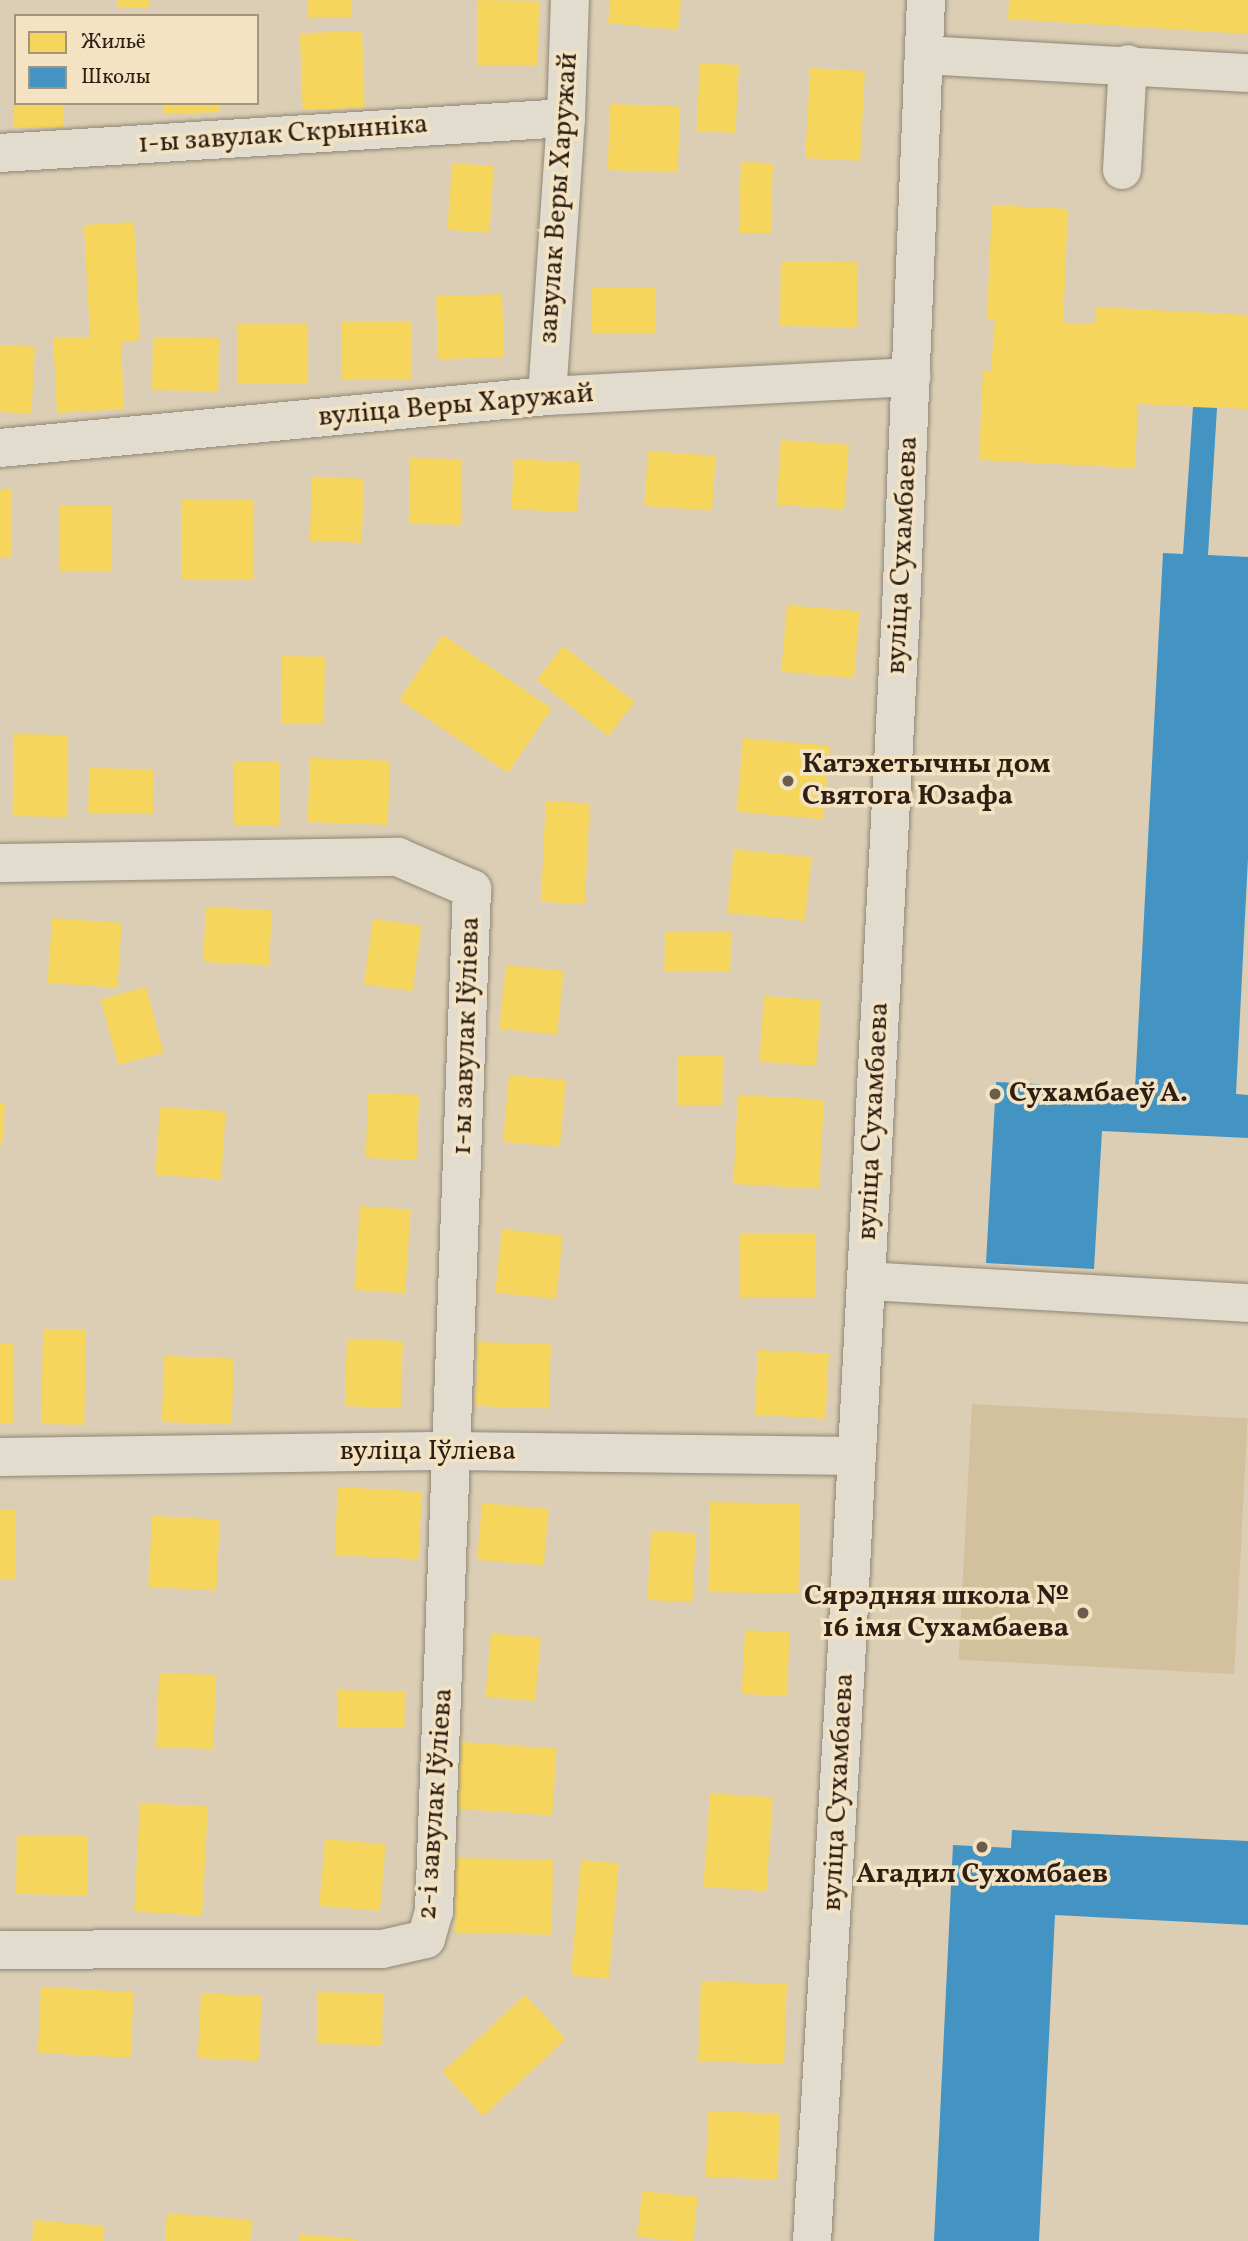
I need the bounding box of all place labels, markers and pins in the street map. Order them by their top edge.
place label: Катэхетычны дом Святога Юзафа [802,748,1050,814]
marker: Катэхетычны дом Святога Юзафа [780,773,796,789]
place label: Сухамбаеў А. [1009,1077,1188,1111]
marker: Сухамбаеў А. [987,1086,1003,1102]
place label: Сярэдняя школа № 16 імя Сухамбаева [804,1580,1069,1646]
marker: Сярэдняя школа № 16 імя Сухамбаева [1075,1605,1091,1621]
marker: Агадил Сухомбаев [974,1839,990,1855]
place label: Агадил Сухомбаев [856,1858,1108,1892]

